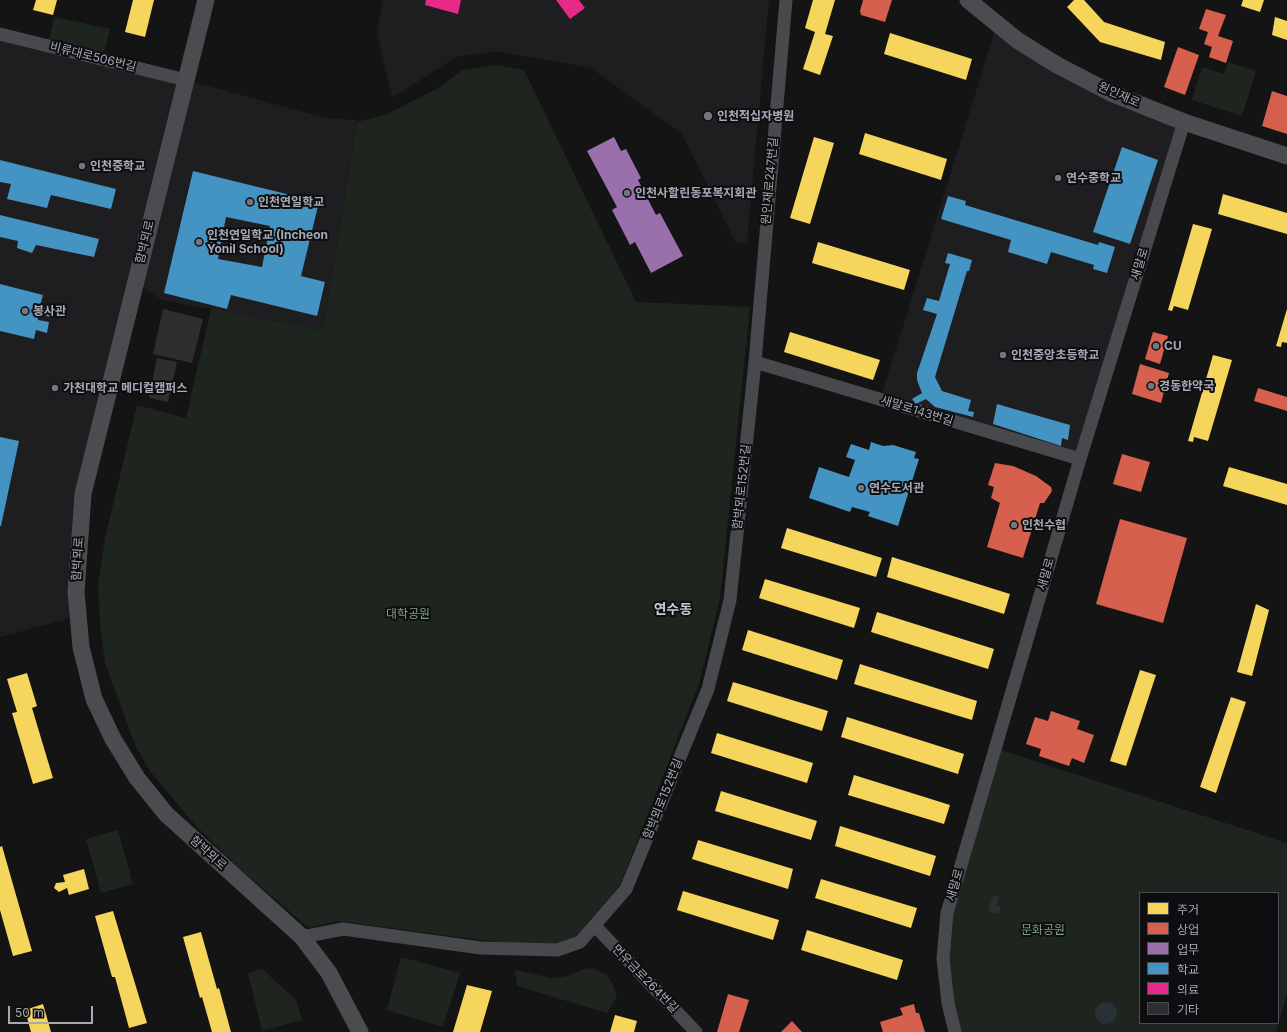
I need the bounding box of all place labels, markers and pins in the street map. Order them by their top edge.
place label: 인천적십자병원 [717,109,794,123]
marker: 인천적십자병원 [702,110,714,122]
place label: 인천중학교 [90,159,145,173]
marker: 인천중학교 [77,161,87,171]
place label: 연수중학교 [1066,171,1121,185]
marker: 연수중학교 [1053,173,1063,183]
place label: 인천사할린동포복지회관 [635,186,756,200]
marker: 인천사할린동포복지회관 [622,188,632,198]
place label: 인천연일학교 [258,195,324,209]
marker: 인천연일학교 [245,197,255,207]
place label: 인천연일학교 (Incheon Yonil School) [207,228,328,256]
marker: 인천연일학교 (Incheon Yonil School) [194,237,204,247]
place label: 봉사관 [33,304,66,318]
marker: 봉사관 [20,306,30,316]
place label: CU [1164,339,1182,353]
marker: CU [1151,341,1161,351]
place label: 인천중앙초등학교 [1011,348,1099,362]
marker: 인천중앙초등학교 [998,350,1008,360]
place label: 경동한약국 [1159,379,1214,393]
place label: 가천대학교 메디컬캠퍼스 [63,381,187,395]
marker: 경동한약국 [1146,381,1156,391]
marker: 가천대학교 메디컬캠퍼스 [50,383,60,393]
place label: 연수도서관 [869,481,924,495]
marker: 연수도서관 [856,483,866,493]
place label: 인천수협 [1022,518,1066,532]
marker: 인천수협 [1009,520,1019,530]

